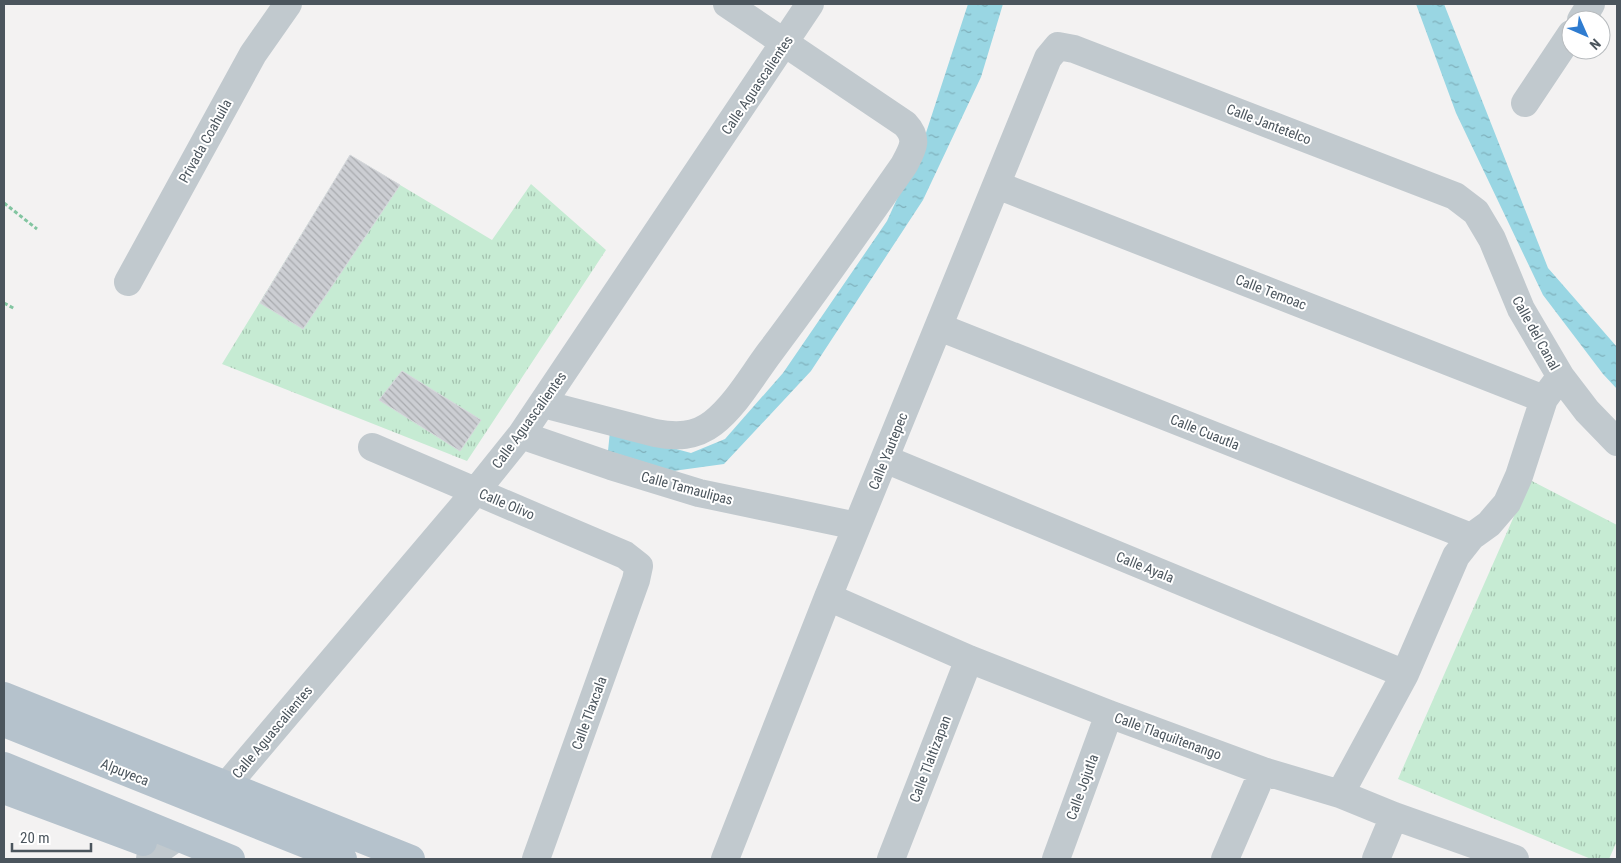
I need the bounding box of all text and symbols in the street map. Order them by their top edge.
north arrow [1561,10,1611,60]
street label: Calle Aguascalientes [718,33,796,137]
text: N [1587,36,1604,53]
street label: Privada Coahuila [175,96,235,186]
street label: Calle Jantetelco [1224,101,1314,147]
street label: Calle Temoac [1233,271,1309,313]
street label: Calle del Canal [1509,293,1563,373]
street label: Calle Aguascalientes [489,368,569,472]
street label: Calle Yautepec [865,410,911,492]
street label: Calle Cuautla [1168,411,1242,453]
street label: Calle Tamaulipas [639,468,735,508]
street label: Calle Olivo [477,485,537,523]
street label: Calle Ayala [1114,548,1176,586]
street label: Calle Tlaxcala [568,674,610,752]
street label: Calle Aguascalientes [229,683,315,781]
street label: Calle Tlaquiltenango [1112,709,1224,763]
street label: Calle Tlaltizapan [906,713,954,805]
street label: Calle Jojutla [1063,752,1101,822]
street label: Alpuyeca [99,755,151,789]
scale bar [12,820,91,852]
text: 20 m [20,829,50,847]

